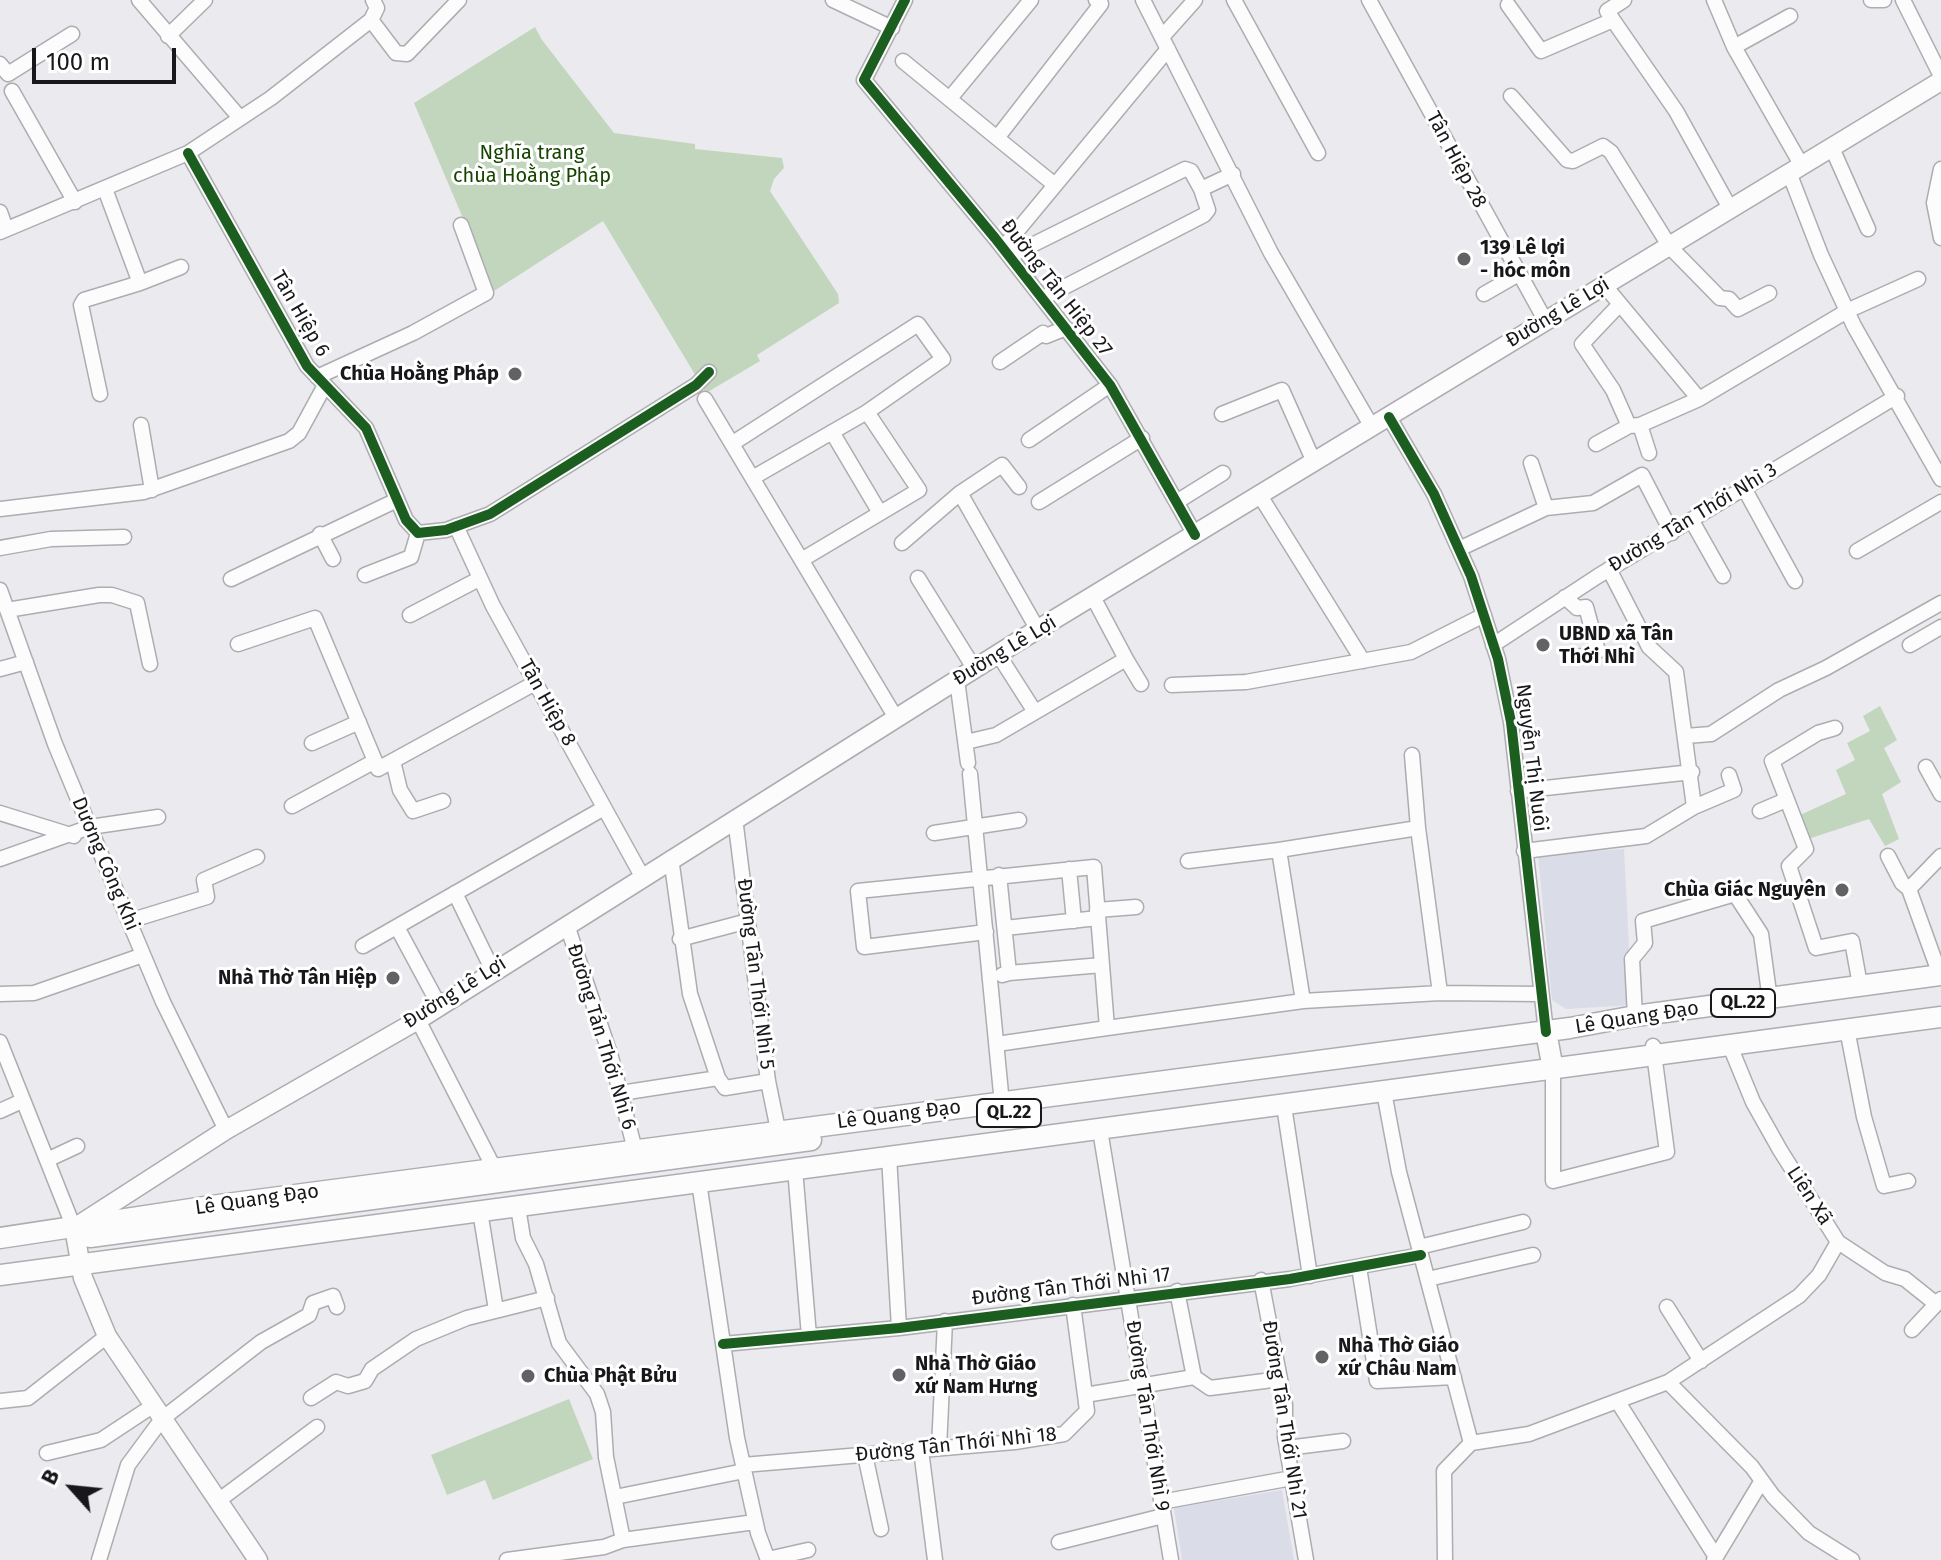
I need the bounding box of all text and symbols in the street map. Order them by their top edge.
scale bar [36,32,180,82]
text: 100 m [46,48,110,76]
street label: Tân Hiệp 28 [1421,108,1491,212]
park label: Nghĩa trang chùa Hoằng Pháp [453,141,611,188]
street label: Đường Tân Hiệp 27 [995,215,1117,361]
place label: 139 Lê lợi - hóc môn [1480,236,1571,283]
marker: 139 Lê lợi - hóc môn [1455,250,1473,268]
street label: Tân Hiệp 6 [266,267,334,361]
street label: Đường Lê Lợi [1502,273,1614,353]
place label: Chùa Hoằng Pháp [340,362,499,386]
marker: Chùa Hoằng Pháp [506,365,524,383]
street label: Đường Tân Thới Nhì 3 [1604,458,1782,578]
street label: Đường Lê Lợi [949,611,1061,691]
place label: UBND xã Tân Thới Nhì [1559,622,1673,669]
marker: UBND xã Tân Thới Nhì [1534,636,1552,654]
street label: Tân Hiệp 8 [513,655,581,751]
street label: Nguyễn Thị Nuôi [1510,683,1552,833]
street label: Dương Công Khi [66,794,144,934]
street label: Đường Tân Thới Nhì 5 [731,877,779,1071]
place label: Chùa Giác Nguyên [1664,878,1826,902]
marker: Chùa Giác Nguyên [1833,881,1851,899]
street label: Đường Tản Thới Nhì 6 [561,941,641,1133]
street label: Đường Lê Lợi [399,952,511,1034]
place label: Nhà Thờ Tân Hiệp [218,966,377,990]
marker: Nhà Thờ Tân Hiệp [384,969,402,987]
road number: QL.22 [1711,989,1775,1017]
street label: Lê Quang Đạo [1573,996,1701,1040]
street label: Lê Quang Đạo [836,1095,962,1135]
road number: QL.22 [977,1099,1041,1127]
street label: Liên Xã [1781,1162,1837,1230]
street label: Lê Quang Đạo [193,1179,321,1221]
street label: Đường Tân Thới Nhì 17 [970,1263,1172,1311]
street label: Đường Tân Thới Nhì 9 [1120,1319,1174,1513]
street label: Đường Tân Thới Nhì 21 [1256,1319,1312,1521]
place label: Nhà Thờ Giáo xứ Châu Nam [1338,1334,1459,1381]
marker: Nhà Thờ Giáo xứ Châu Nam [1313,1348,1331,1366]
place label: Nhà Thờ Giáo xứ Nam Hưng [915,1352,1037,1399]
place label: Chùa Phật Bửu [544,1364,677,1388]
marker: Nhà Thờ Giáo xứ Nam Hưng [890,1366,908,1384]
marker: Chùa Phật Bửu [519,1367,537,1385]
street label: Đường Tân Thới Nhì 18 [854,1422,1058,1468]
north arrow [32,1448,112,1528]
text: B [35,1465,65,1489]

